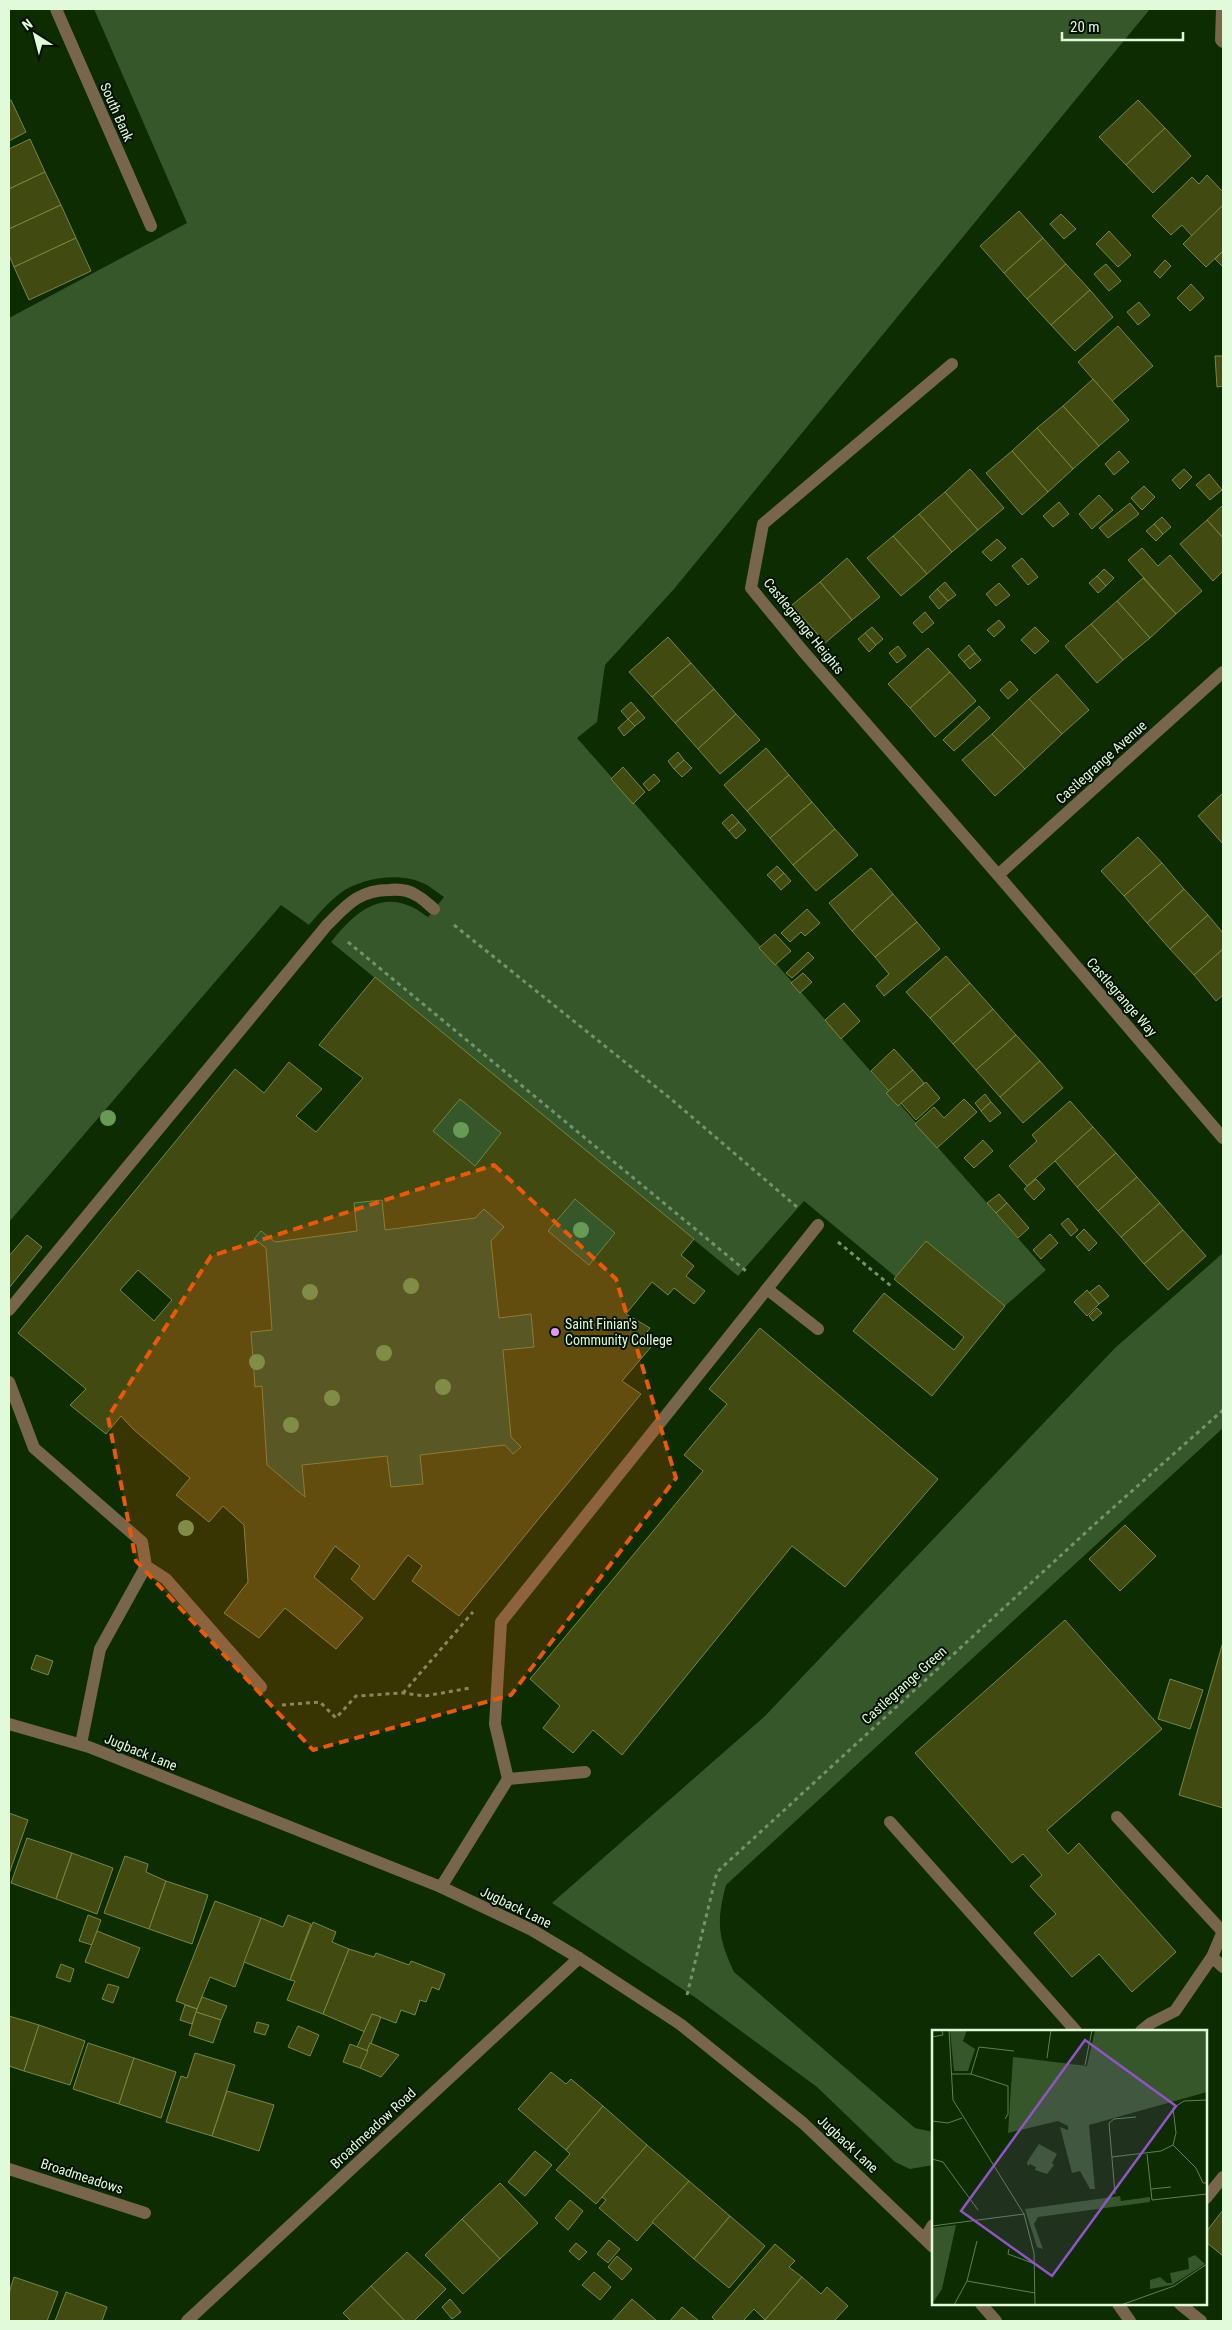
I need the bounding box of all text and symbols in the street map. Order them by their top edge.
north arrow [10,10,60,60]
scale bar [1062,10,1183,42]
text: N [19,15,36,33]
text: 20 m [1070,18,1100,36]
street label: South Bank [97,80,137,144]
street label: Castlegrange Heights [760,575,848,677]
street label: Castlegrange Avenue [1052,717,1150,807]
street label: Castlegrange Way [1084,954,1161,1040]
place label: Saint Finian's Community College [565,1316,673,1348]
marker: Saint Finian's Community College [549,1326,561,1338]
street label: Castlegrange Green [858,1643,950,1727]
street label: Jugback Lane [102,1730,180,1774]
street label: Jugback Lane [478,1883,554,1931]
inset map [932,2030,1207,2305]
street label: Broadmeadow Road [327,2084,419,2172]
street label: Jugback Lane [814,2112,882,2176]
street label: Broadmeadows [39,2155,125,2197]

